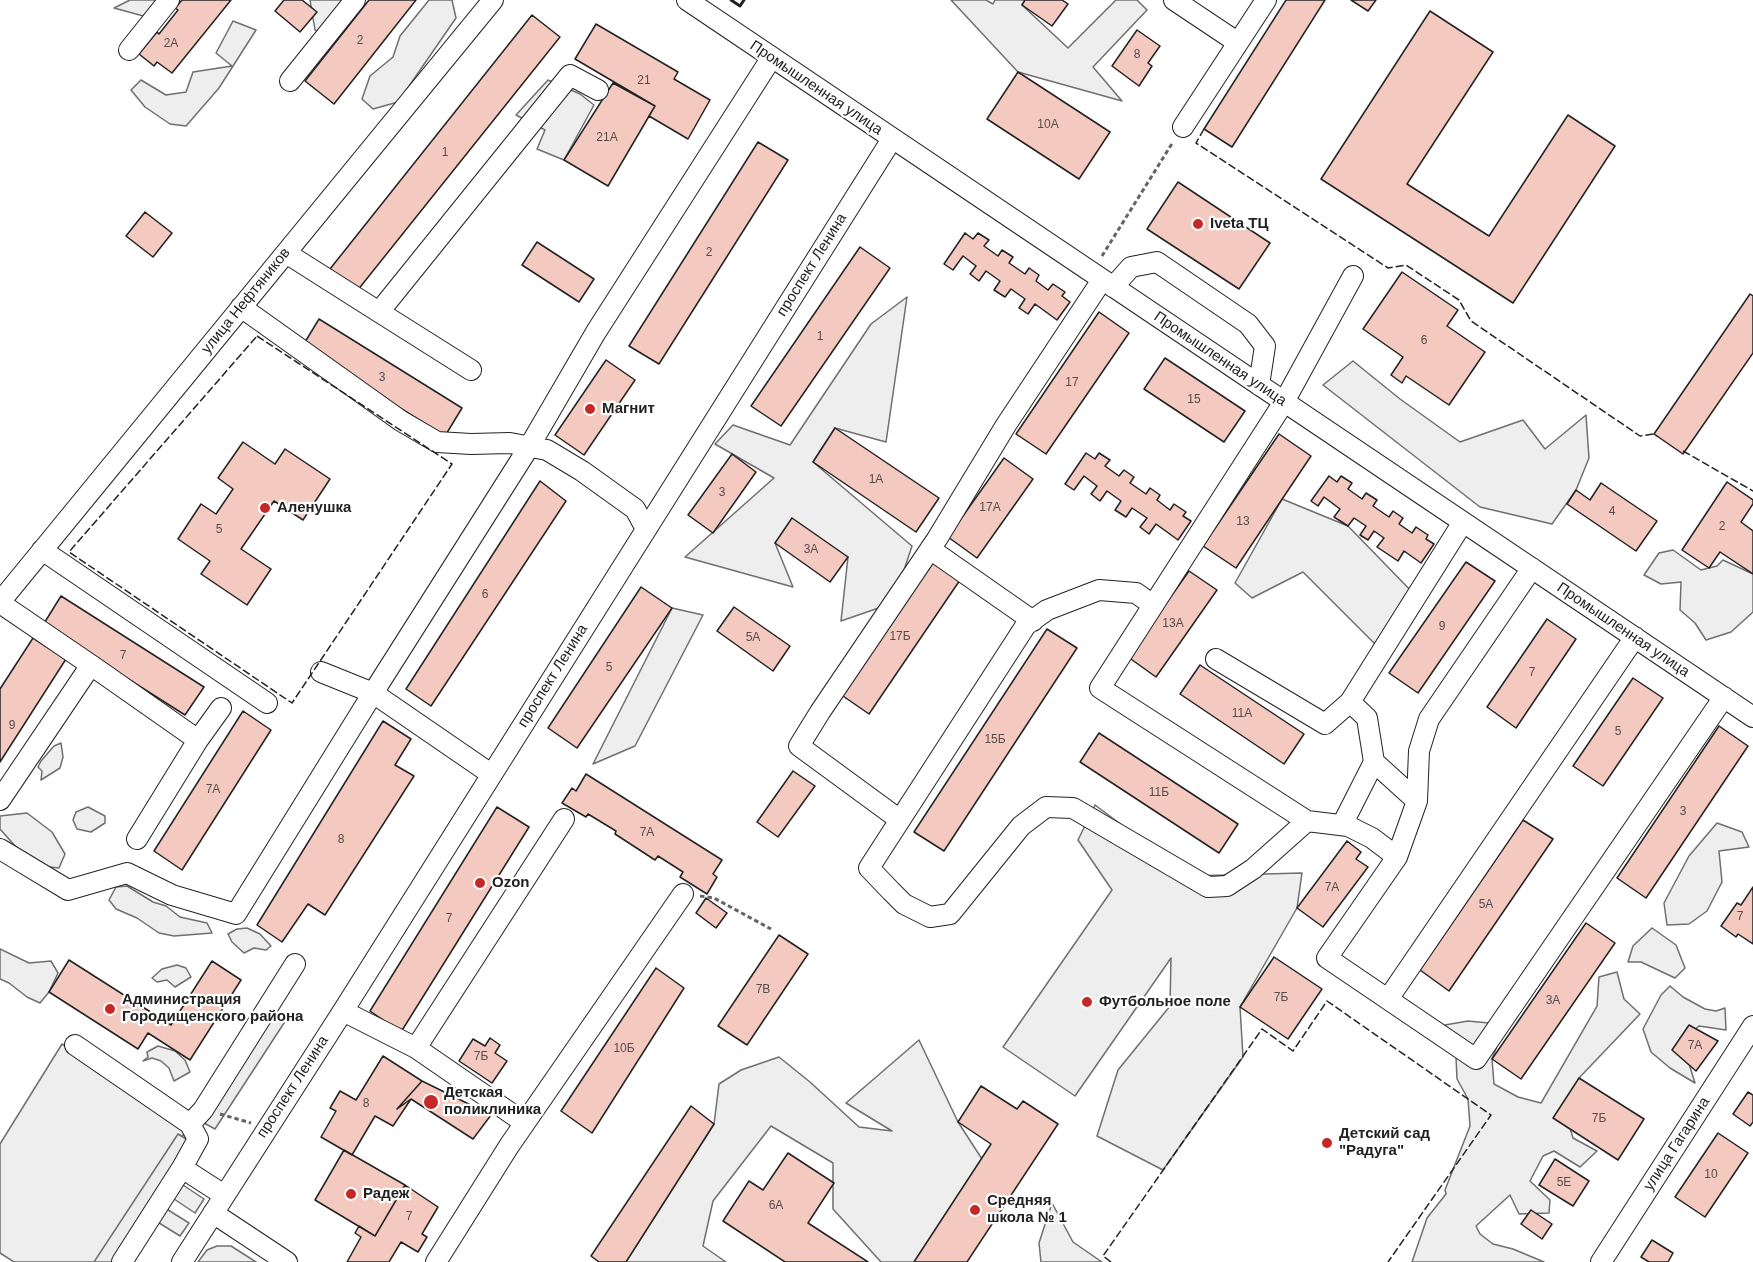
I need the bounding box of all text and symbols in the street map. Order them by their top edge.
house number: 2 [357,34,363,48]
house number: 2А [164,37,178,51]
street label: Промышленная улица [746,37,886,139]
house number: 8 [1134,48,1140,62]
house number: 21 [637,74,651,88]
house number: 10А [1037,118,1059,132]
house number: 21А [596,131,618,145]
house number: 1 [442,146,448,160]
street label: проспект Ленина [773,210,851,320]
place label: Iveta ТЦ [1210,215,1268,233]
marker: Iveta ТЦ [1191,217,1205,231]
street label: улица Нефтяников [198,244,294,358]
house number: 2 [706,246,712,260]
street label: Промышленная улица [1150,308,1290,410]
house number: 1 [817,330,823,344]
house number: 6 [1421,334,1427,348]
house number: 3 [379,371,385,385]
house number: 17 [1065,376,1079,390]
house number: 15 [1187,393,1201,407]
place label: Магнит [602,400,655,418]
marker: Магнит [583,402,597,416]
house number: 1А [869,473,883,487]
house number: 3 [719,486,725,500]
place label: Аленушка [277,499,351,517]
marker: Аленушка [258,501,272,515]
house number: 17А [979,501,1001,515]
house number: 4 [1609,505,1615,519]
house number: 13 [1236,515,1250,529]
house number: 2 [1719,520,1725,534]
house number: 5 [216,523,222,537]
house number: 3А [804,543,818,557]
street label: Промышленная улица [1553,579,1693,681]
house number: 6 [482,588,488,602]
house number: 13А [1162,617,1184,631]
house number: 9 [1439,620,1445,634]
street label: проспект Ленина [514,621,592,731]
house number: 17Б [889,630,911,644]
house number: 5А [746,631,760,645]
house number: 7 [120,649,126,663]
house number: 5 [606,661,612,675]
house number: 7 [1529,666,1535,680]
house number: 11А [1232,707,1252,721]
house number: 9 [9,719,15,733]
house number: 5 [1615,725,1621,739]
house number: 15Б [984,733,1006,747]
house number: 7А [206,783,220,797]
house number: 11Б [1149,786,1169,800]
house number: 3 [1680,805,1686,819]
house number: 7А [640,826,654,840]
house number: 8 [338,833,344,847]
place label: Ozon [492,874,529,892]
marker: Ozon [473,876,487,890]
house number: 7А [1325,881,1339,895]
house number: 5А [1479,898,1493,912]
house number: 7 [1737,910,1743,924]
house number: 7 [446,912,452,926]
house number: 7В [756,983,770,997]
place label: Администрация Городищенского района [122,991,303,1026]
house number: 7Б [1274,991,1288,1005]
place label: Футбольное поле [1099,993,1231,1011]
house number: 3А [1546,994,1560,1008]
marker: Футбольное поле [1080,995,1094,1009]
marker: Администрация Городищенского района [103,1002,117,1016]
street label: проспект Ленина [253,1033,333,1141]
house number: 7А [1688,1039,1702,1053]
house number: 10Б [613,1042,635,1056]
house number: 7Б [474,1050,488,1064]
place label: Детская поликлиника [444,1084,541,1119]
marker: Детская поликлиника [422,1093,440,1111]
street label: улица Гагарина [1640,1094,1714,1194]
house number: 8 [363,1097,369,1111]
house number: 7Б [1592,1112,1606,1126]
place label: Детский сад "Радуга" [1339,1125,1430,1160]
marker: Детский сад "Радуга" [1320,1136,1334,1150]
house number: 10 [1704,1168,1718,1182]
house number: 5Е [1557,1176,1571,1190]
place label: Радеж [363,1185,409,1203]
marker: Радеж [344,1187,358,1201]
place label: Средняя школа № 1 [987,1192,1067,1227]
house number: 6А [769,1199,783,1213]
marker: Средняя школа № 1 [968,1203,982,1217]
house number: 7 [406,1210,412,1224]

